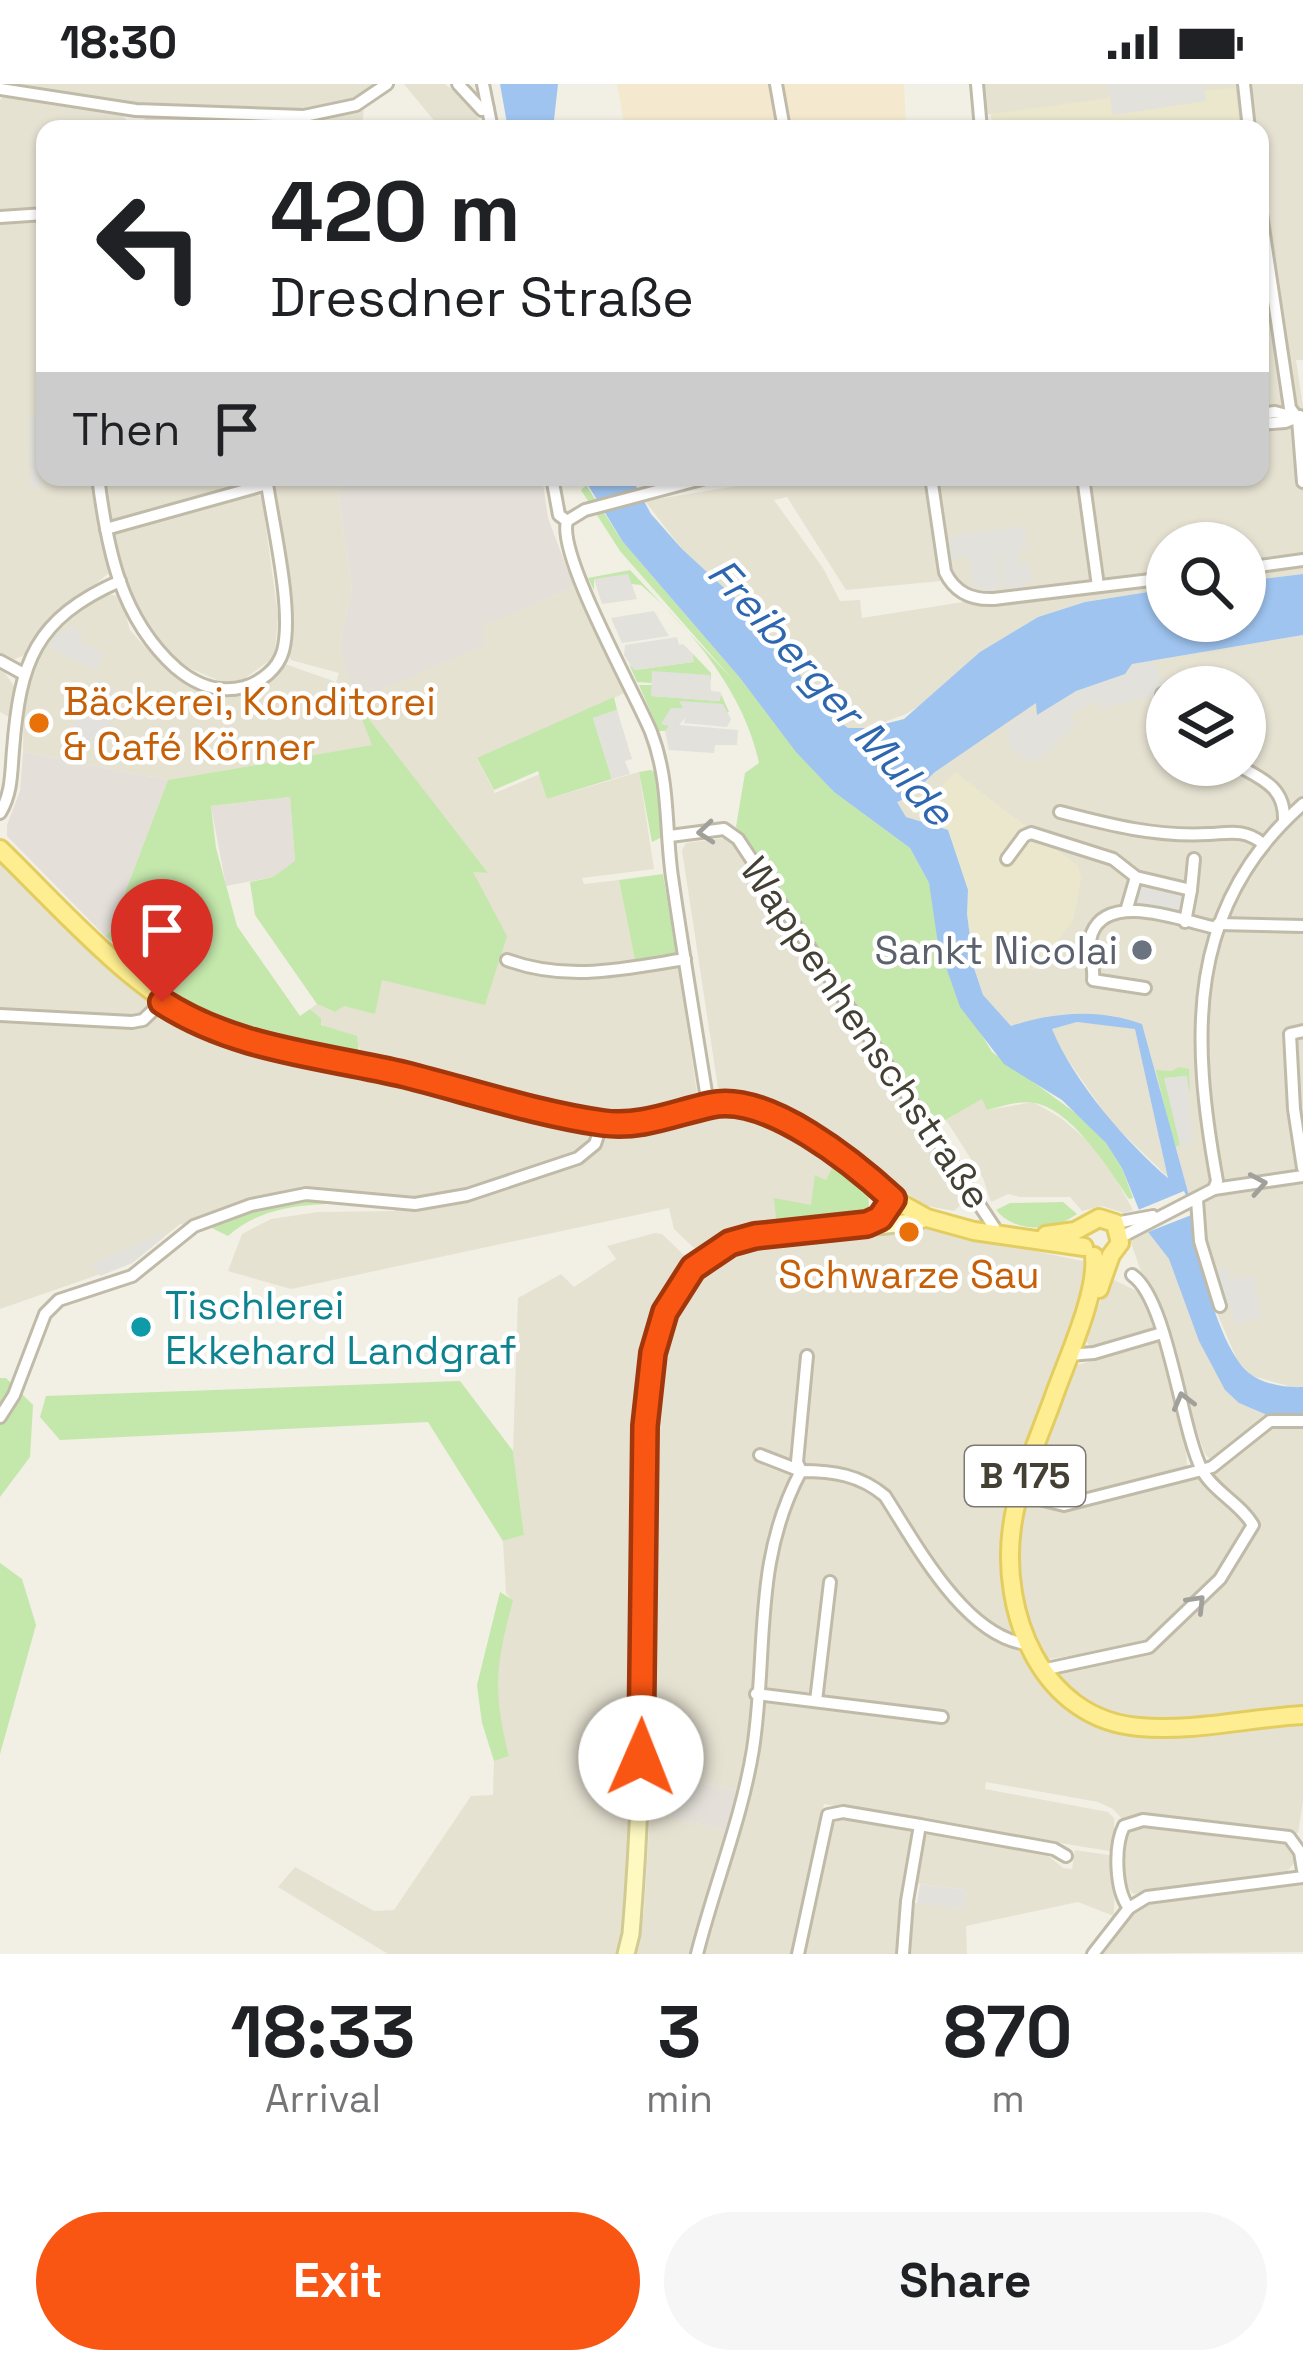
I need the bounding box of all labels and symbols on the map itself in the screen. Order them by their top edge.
water label: Freiberger Mulde [697,547,967,839]
place label: Bäckerei, Konditorei & Café Körner [63,677,436,771]
marker: Bäckerei, Konditorei & Café Körner [26,710,52,736]
one-way arrow [696,819,715,844]
street label: Wappenhenschstraße [730,848,1002,1218]
pin [111,879,213,1002]
place label: Sankt Nicolai [874,926,1118,975]
marker: Sankt Nicolai [1129,937,1155,963]
one-way arrow [1248,1172,1268,1197]
marker: Schwarze Sau [896,1219,922,1245]
place label: Schwarze Sau [778,1250,1040,1299]
place label: Tischlerei Ekkehard Landgraf [165,1281,517,1375]
marker: Tischlerei Ekkehard Landgraf [128,1314,154,1340]
one-way arrow [1173,1392,1198,1412]
road number: B 175 [965,1446,1085,1506]
one-way arrow [1183,1595,1205,1617]
position arrow [578,1695,704,1821]

